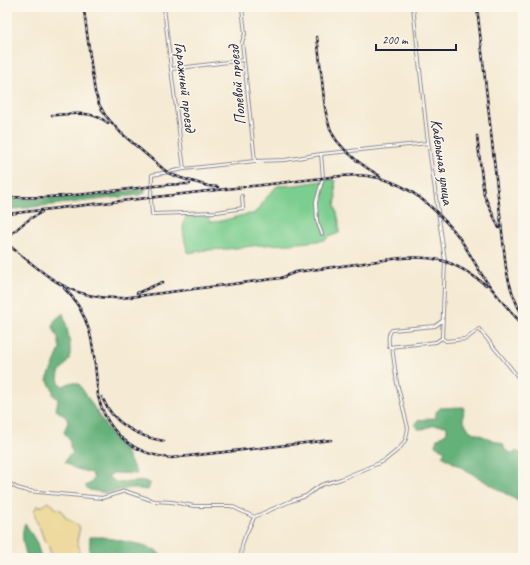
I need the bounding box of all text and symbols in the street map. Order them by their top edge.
scale bar [376,26,456,52]
text: 200 m [382,32,409,48]
street label: Гаражный проезд [170,41,201,134]
street label: Полевой проезд [223,43,250,126]
street label: Кабельная улица [426,118,458,207]

